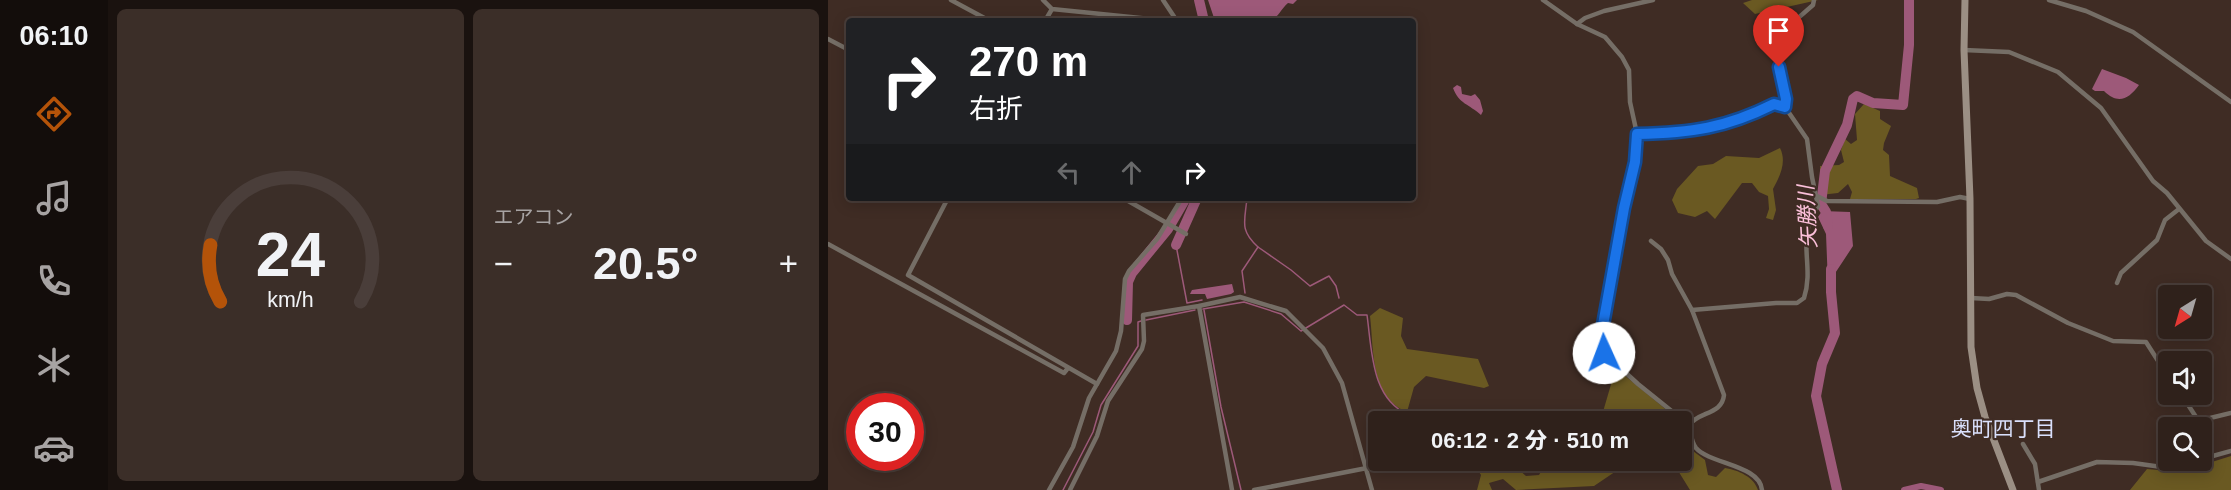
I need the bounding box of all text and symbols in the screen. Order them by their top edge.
pin [1753,5,1804,67]
icon: arrive [1762,14,1795,47]
text: 06:10 [19,21,89,51]
text: 270 m [969,38,1088,85]
icon: right [870,42,948,120]
icon: directions [33,93,75,135]
text: 右折 [969,94,1023,124]
icon: left [1052,156,1085,189]
icon: ahead [1115,156,1148,189]
icon: right [1178,156,1211,189]
icon: music [33,177,75,219]
water label: 矢勝川 [1794,183,1820,249]
text: エアコン [494,206,574,228]
text: 24 [256,220,325,289]
text: 20.5° [593,238,699,289]
text: − [494,245,513,282]
text: + [779,245,798,282]
icon: phone [33,260,75,302]
north arrow [2158,285,2212,339]
map controls [2158,285,2212,471]
text: km/h [267,288,313,312]
position arrow [1572,321,1636,385]
icon: climate [33,344,75,386]
button: sound [2158,351,2212,405]
speed limit sign: 30 [846,393,924,471]
district label: 奥町四丁目 [1951,417,2056,440]
button: search [2158,417,2212,471]
icon: car [33,427,75,469]
text: 06:12 · 2 分 · 510 m [1431,428,1629,453]

